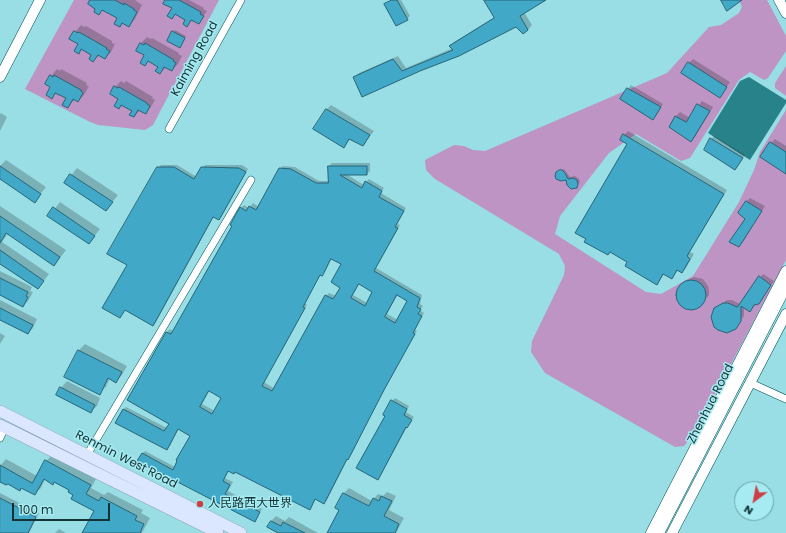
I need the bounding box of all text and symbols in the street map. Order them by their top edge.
street label: Kaiming Road [168,19,222,99]
street label: Zhenhua Road [685,362,737,446]
street label: Renmin West Road [72,428,180,492]
north arrow [734,481,774,521]
scale bar [14,495,112,521]
place label: 人民路西大世界 [208,497,292,511]
marker: 人民路西大世界 [195,499,205,509]
text: 100 m [19,501,53,518]
text: N [740,501,756,519]

